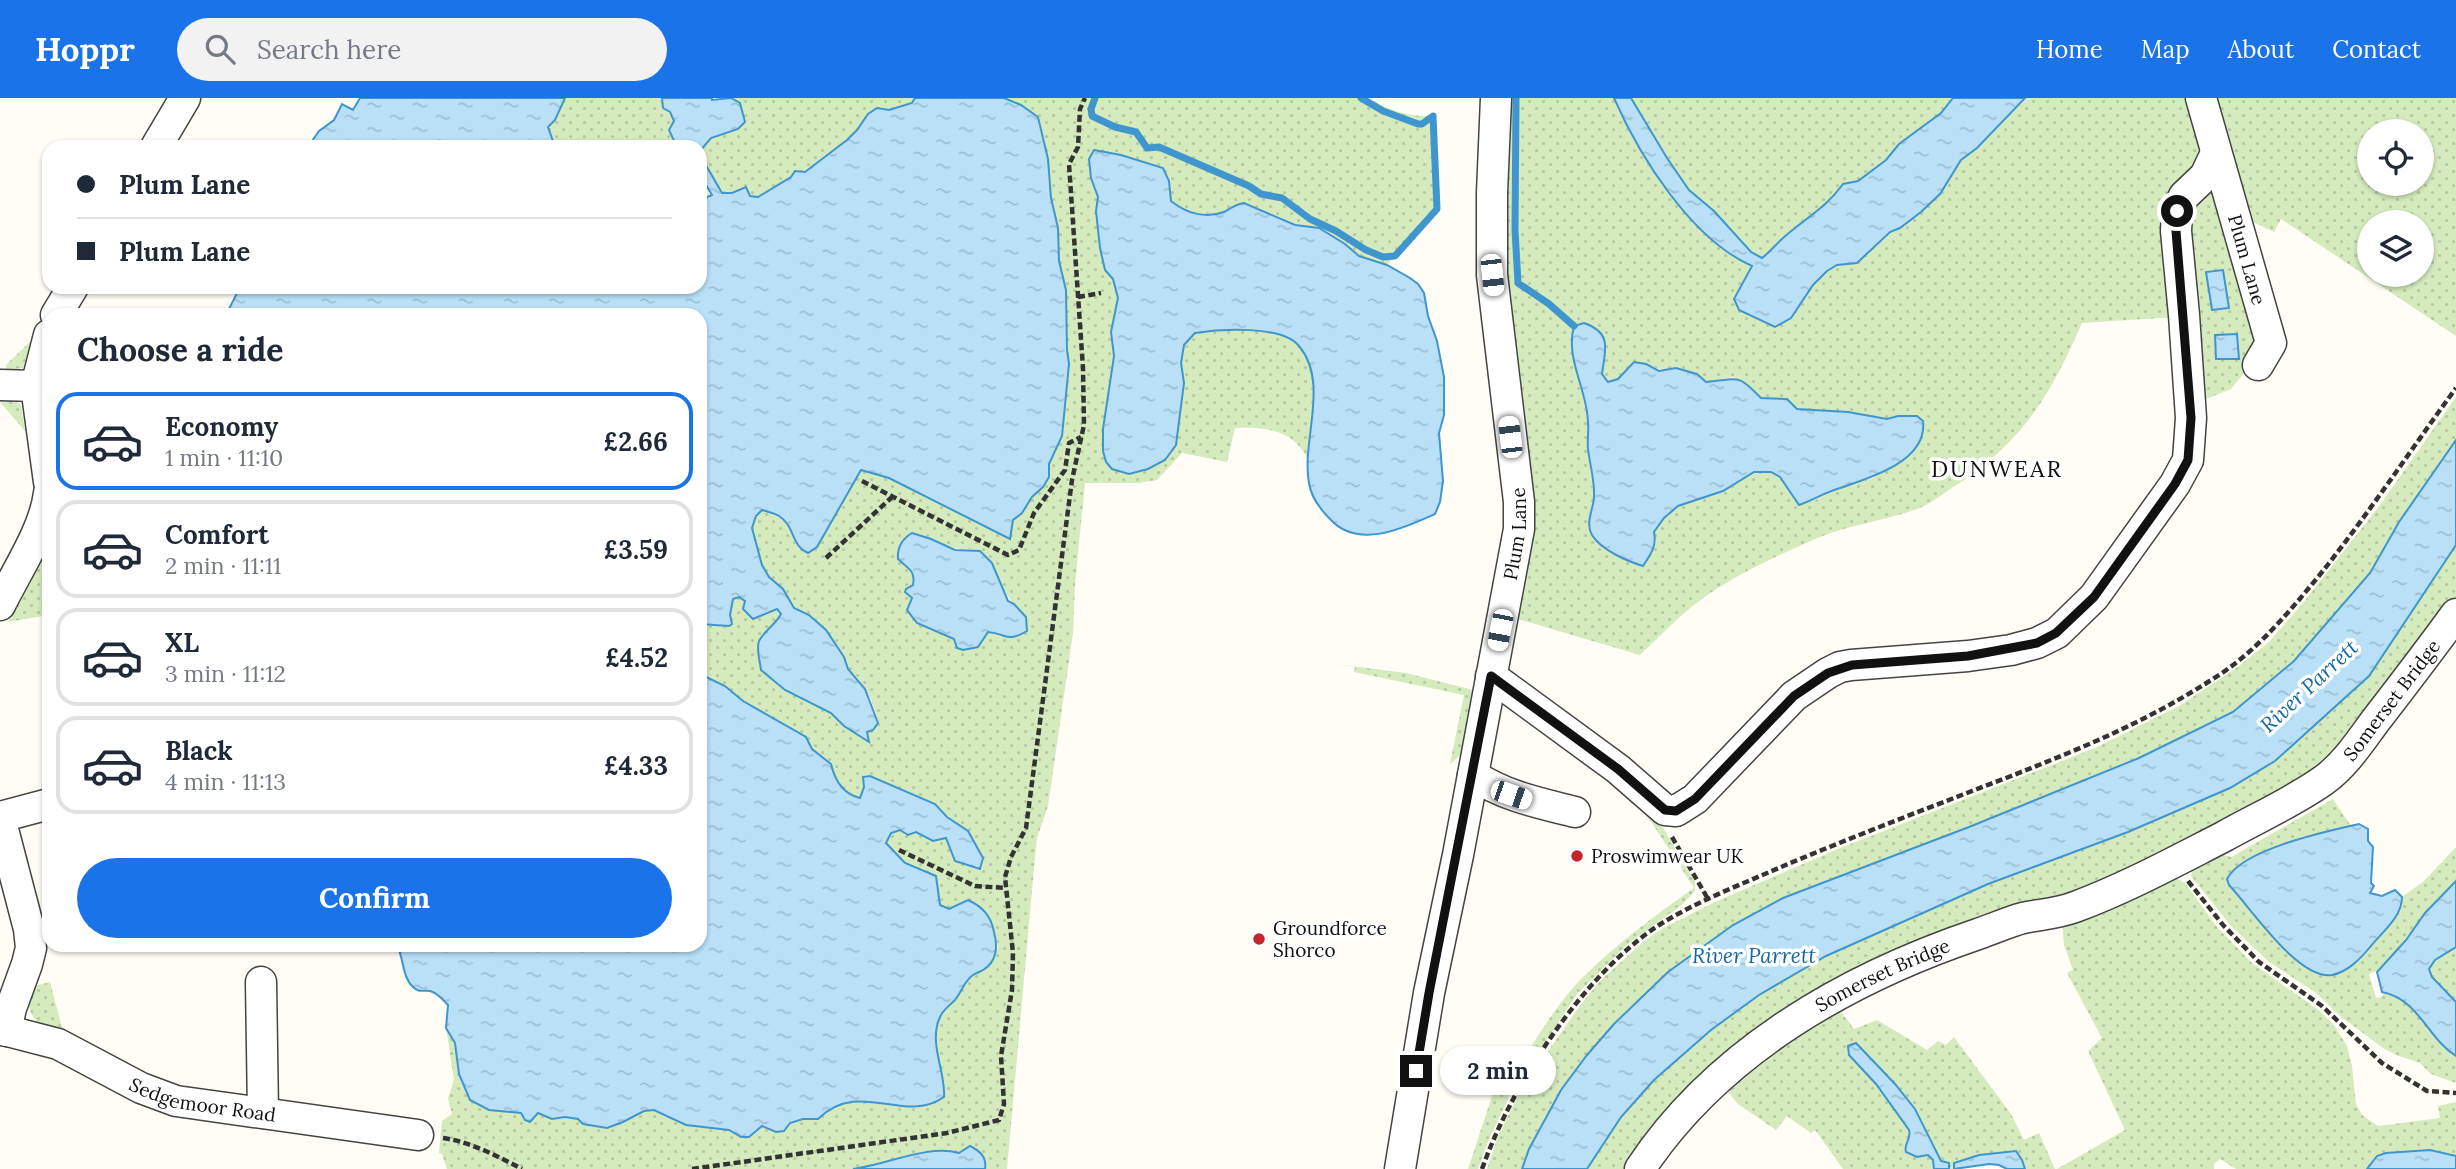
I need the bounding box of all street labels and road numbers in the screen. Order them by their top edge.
street label: Plum Lane [2223,212,2271,308]
street label: Plum Lane [1498,486,1531,582]
street label: Somerset Bridge [2338,635,2445,766]
street label: Somerset Bridge [1811,933,1953,1017]
street label: Sedgemoor Road [125,1072,277,1127]

